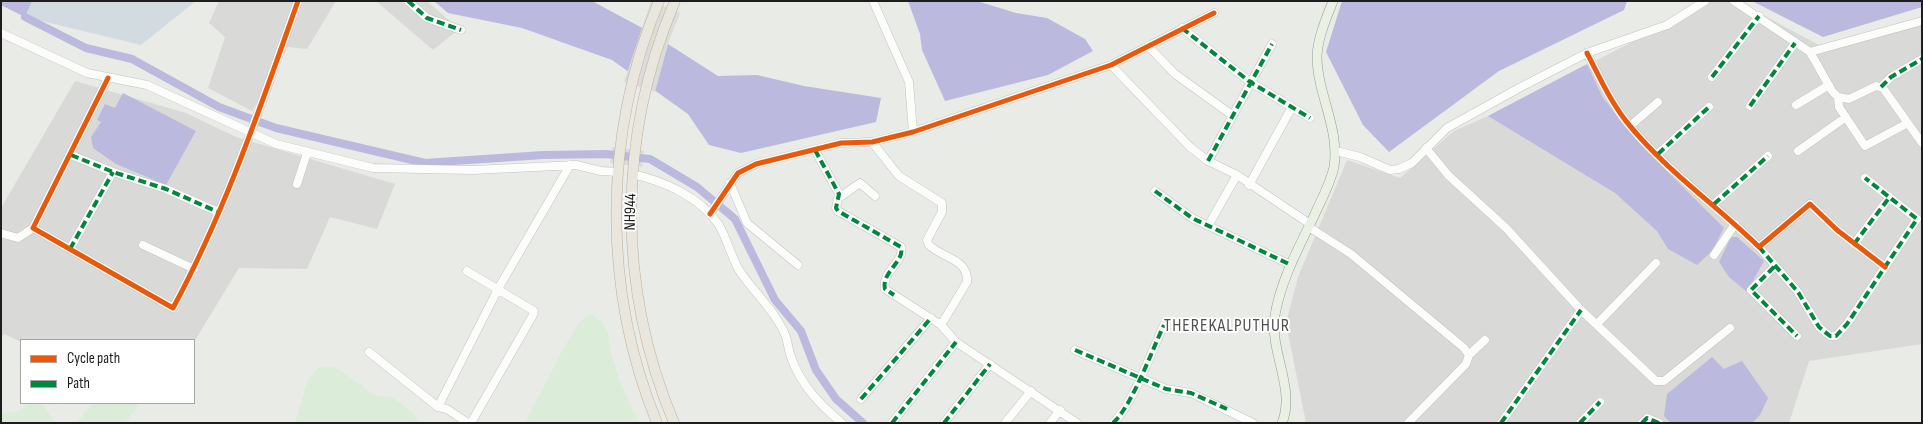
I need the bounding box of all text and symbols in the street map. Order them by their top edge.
street label: NH944 [621,193,641,231]
district label: THEREKALPUTHUR [1162,315,1292,337]
legend [20,339,195,404]
text: Cycle path [67,349,120,368]
text: Path [67,374,90,393]

